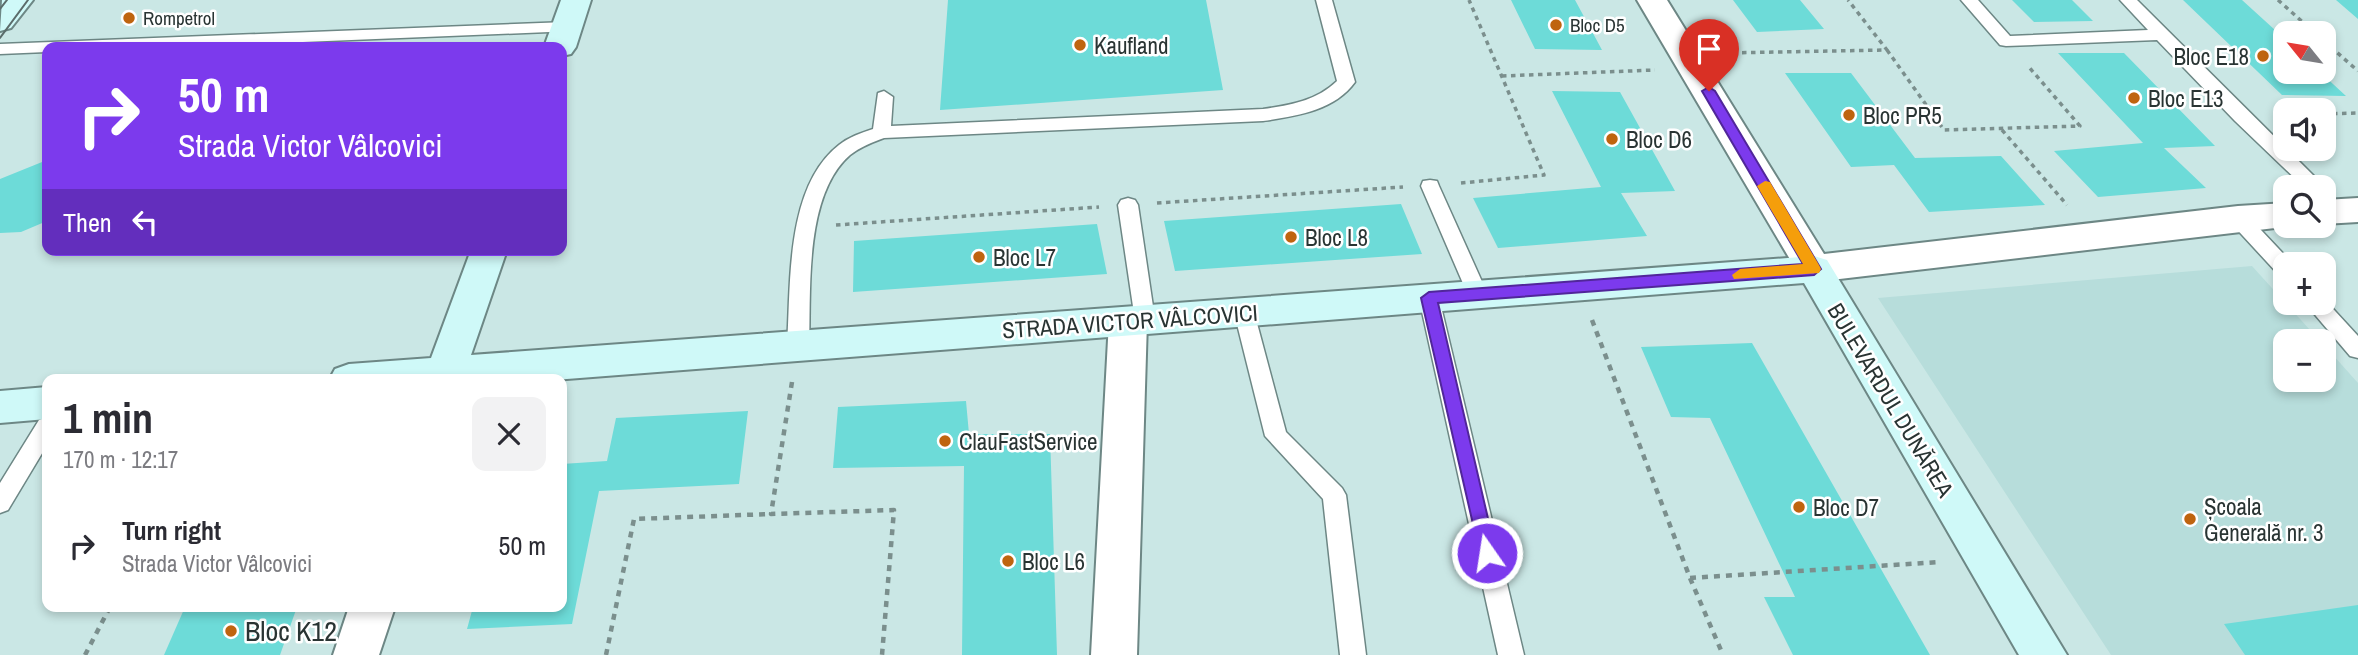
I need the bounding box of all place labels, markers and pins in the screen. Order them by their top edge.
place label: Rompetrol [143,5,215,31]
marker: Rompetrol [121,10,137,26]
place label: Bloc D5 [1570,12,1625,38]
marker: Bloc D5 [1548,17,1564,33]
pin [1679,19,1739,91]
place label: Kaufland [1094,30,1168,61]
marker: Kaufland [1072,37,1088,53]
place label: Bloc E18 [2174,41,2249,72]
marker: Bloc E18 [2255,48,2271,64]
place label: Bloc E13 [2148,83,2224,114]
marker: Bloc E13 [2126,90,2142,106]
place label: Bloc PR5 [1863,100,1942,131]
marker: Bloc PR5 [1841,107,1857,123]
place label: Bloc D6 [1626,124,1692,155]
marker: Bloc D6 [1604,131,1620,147]
place label: Bloc L8 [1305,222,1368,253]
marker: Bloc L8 [1283,229,1299,245]
place label: Bloc L7 [993,242,1056,273]
marker: Bloc L7 [971,249,987,265]
place label: ClauFastService [959,426,1097,457]
marker: ClauFastService [937,433,953,449]
place label: Școala Generală nr. 3 [2204,491,2324,548]
place label: Bloc D7 [1813,492,1879,523]
marker: Bloc D7 [1791,499,1807,515]
marker: Școala Generală nr. 3 [2182,511,2198,527]
place label: Bloc L6 [1022,546,1085,577]
marker: Bloc L6 [1000,553,1016,569]
place label: Bloc K12 [245,612,337,650]
marker: Bloc K12 [223,623,239,639]

